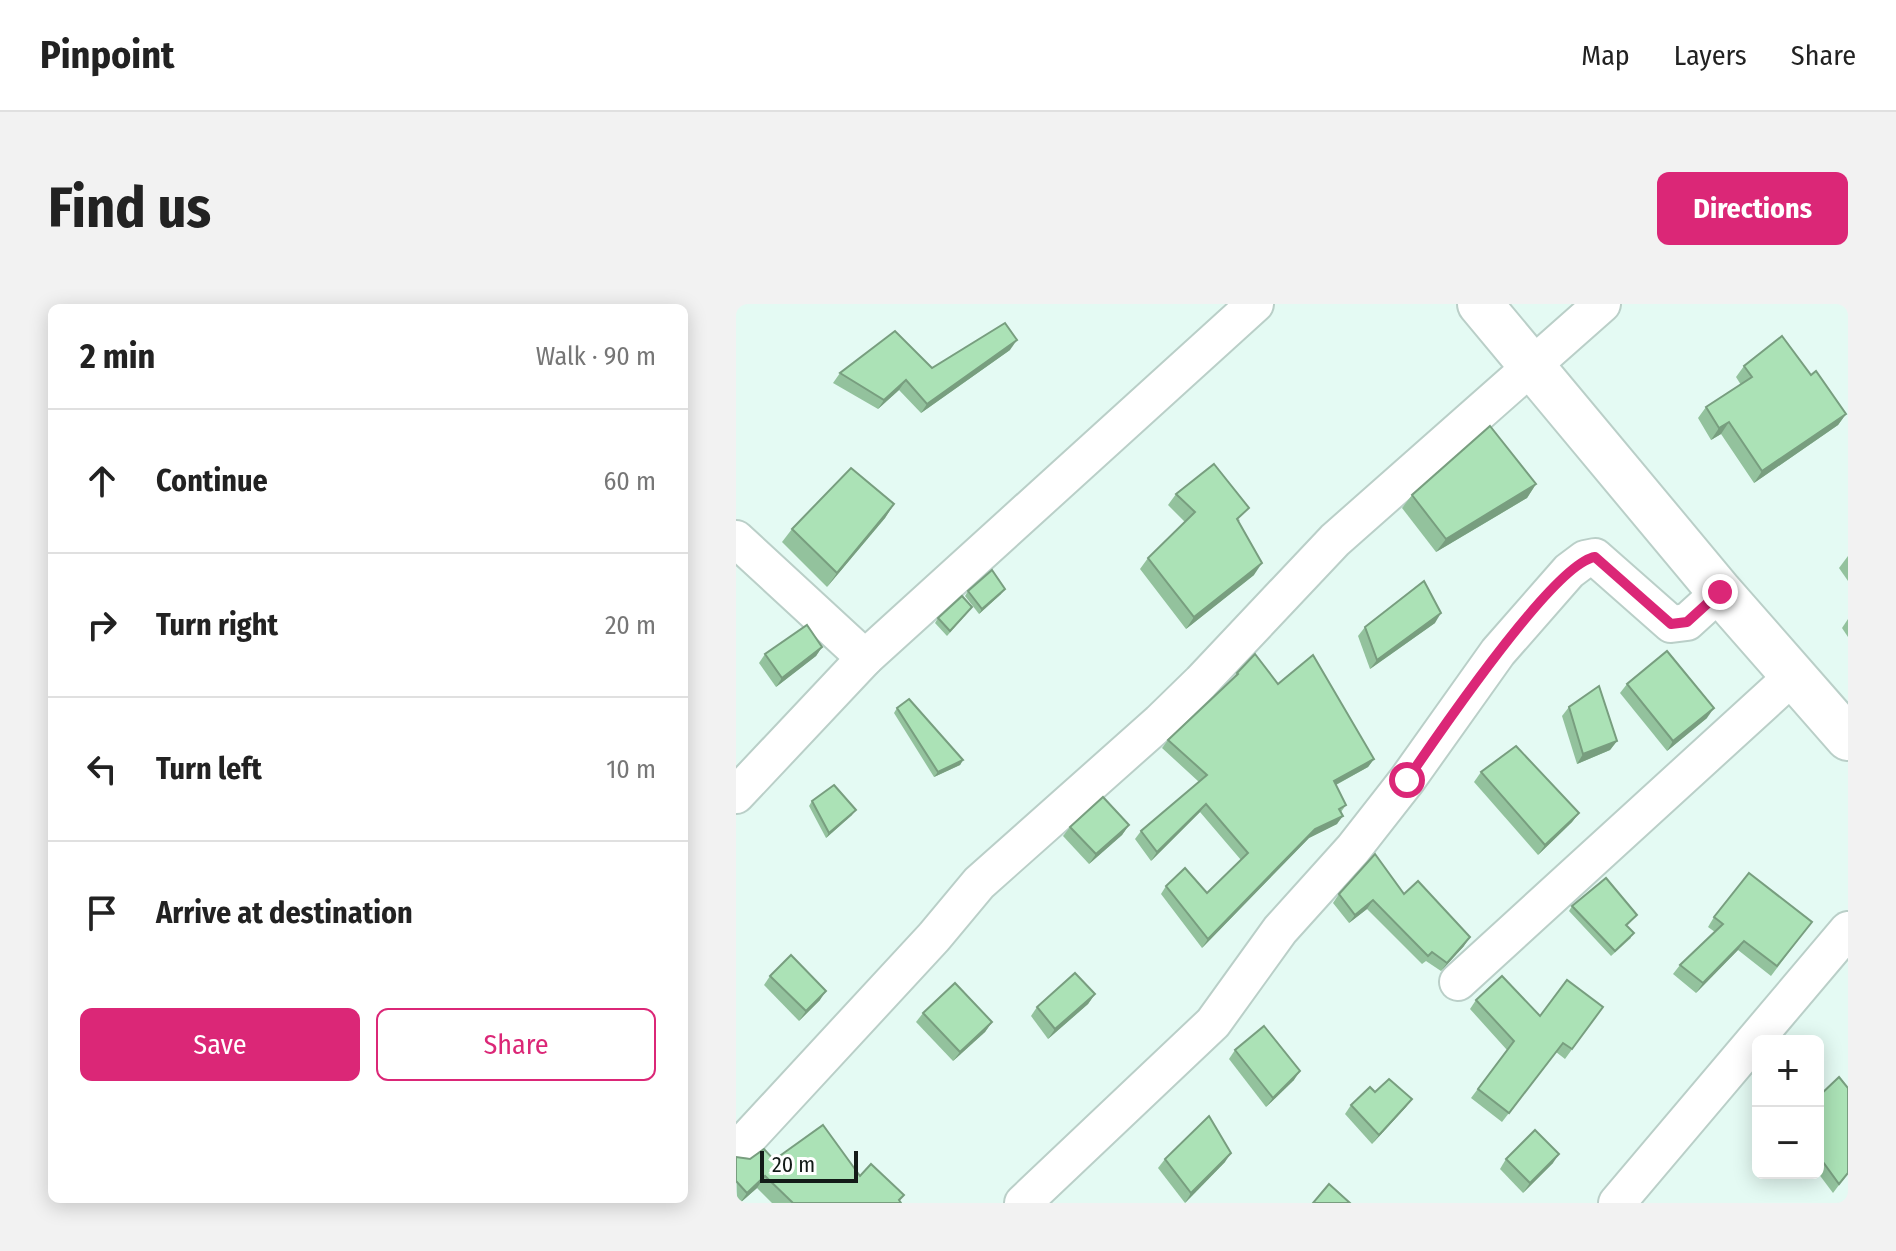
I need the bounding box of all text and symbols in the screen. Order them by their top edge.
text: Pinpoint [40,32,174,78]
text: Map [1581,39,1630,72]
text: Layers [1674,39,1747,72]
text: Share [1791,39,1856,72]
button: Directions [1657,172,1848,245]
text: Find us [48,175,211,242]
text: 2 min [80,336,155,377]
text: Walk · 90 m [536,341,656,372]
icon: ahead [80,459,124,503]
text: Continue [156,463,268,499]
text: 60 m [603,466,656,497]
route end [1702,574,1738,610]
icon: right [80,603,124,647]
text: Turn right [156,607,278,643]
text: 20 m [605,610,656,641]
icon: left [80,747,124,791]
text: Turn left [156,751,262,787]
text: 10 m [606,754,656,785]
route start [1389,762,1425,798]
icon: arrive [80,891,124,935]
text: Arrive at destination [156,895,413,931]
button: Save [80,1008,360,1081]
button: Share [376,1008,656,1081]
map controls [1752,1035,1824,1179]
button: + [1752,1035,1824,1107]
button: − [1752,1107,1824,1179]
scale bar [760,1147,858,1183]
text: 20 m [772,1151,815,1178]

